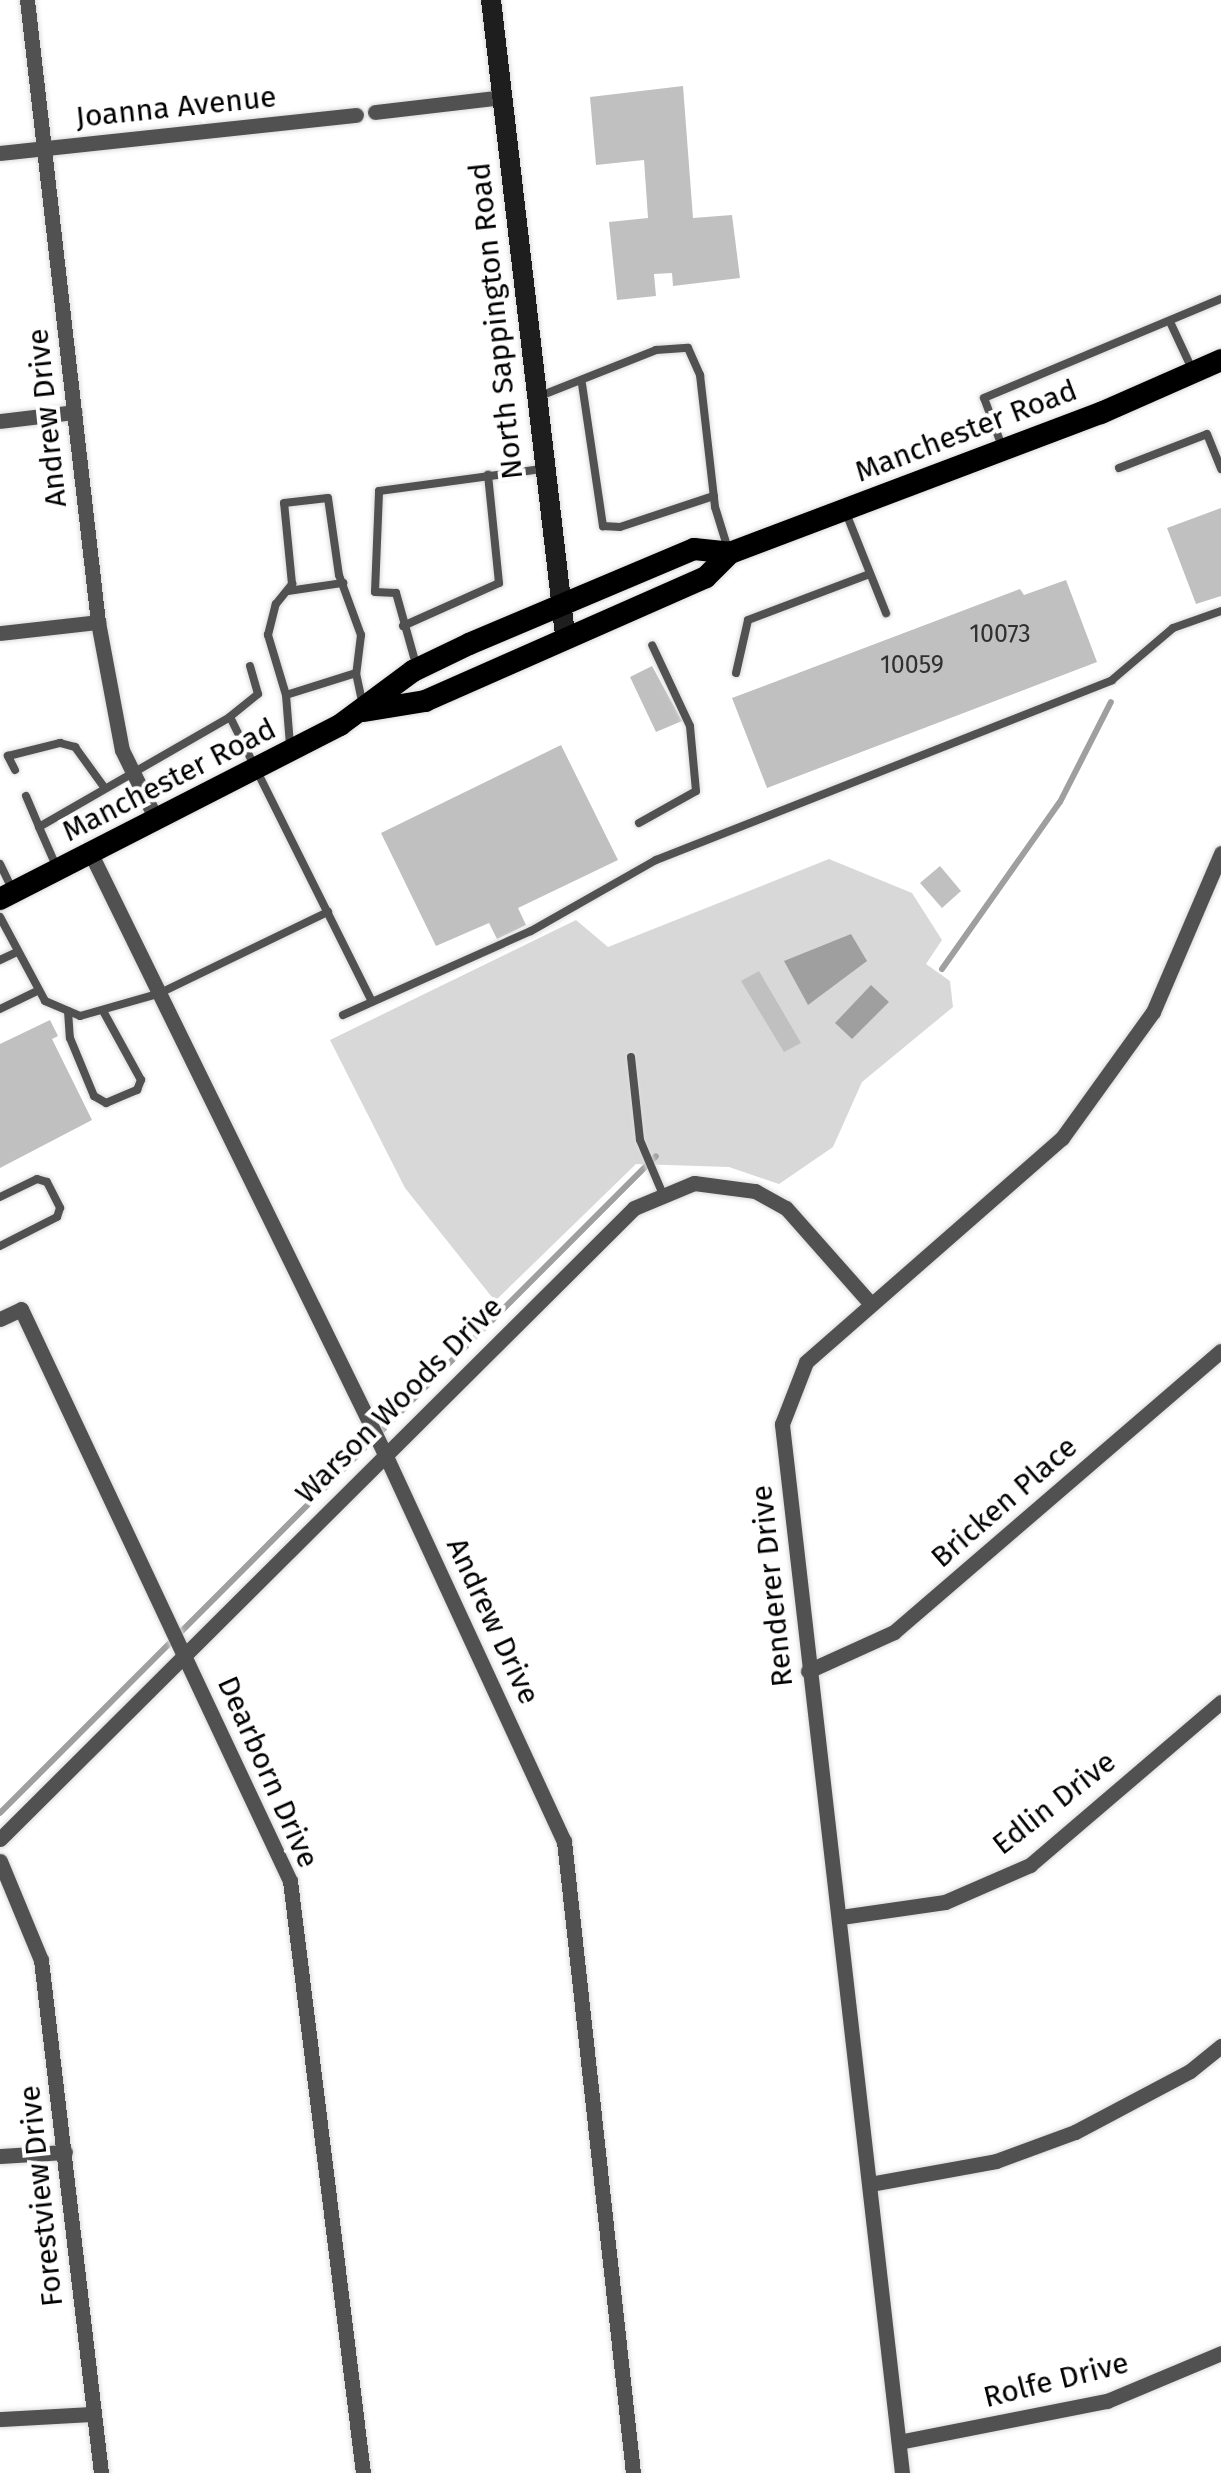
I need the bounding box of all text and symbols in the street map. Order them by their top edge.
street label: Joanna Avenue [74,79,278,135]
street label: North Sappington Road [461,161,531,481]
street label: Andrew Drive [20,327,74,509]
street label: Manchester Road [850,372,1082,490]
house number: 10073 [969,619,1031,649]
house number: 10059 [880,650,944,680]
street label: Manchester Road [56,711,282,849]
street label: Warson Woods Drive [288,1289,510,1511]
street label: Bricken Place [924,1429,1084,1575]
street label: Renderer Drive [743,1483,801,1689]
street label: Andrew Drive [439,1532,547,1710]
street label: Dearborn Drive [210,1671,326,1873]
street label: Edlin Drive [985,1744,1123,1862]
street label: Forestview Drive [11,2084,71,2308]
street label: Rolfe Drive [980,2345,1132,2415]

